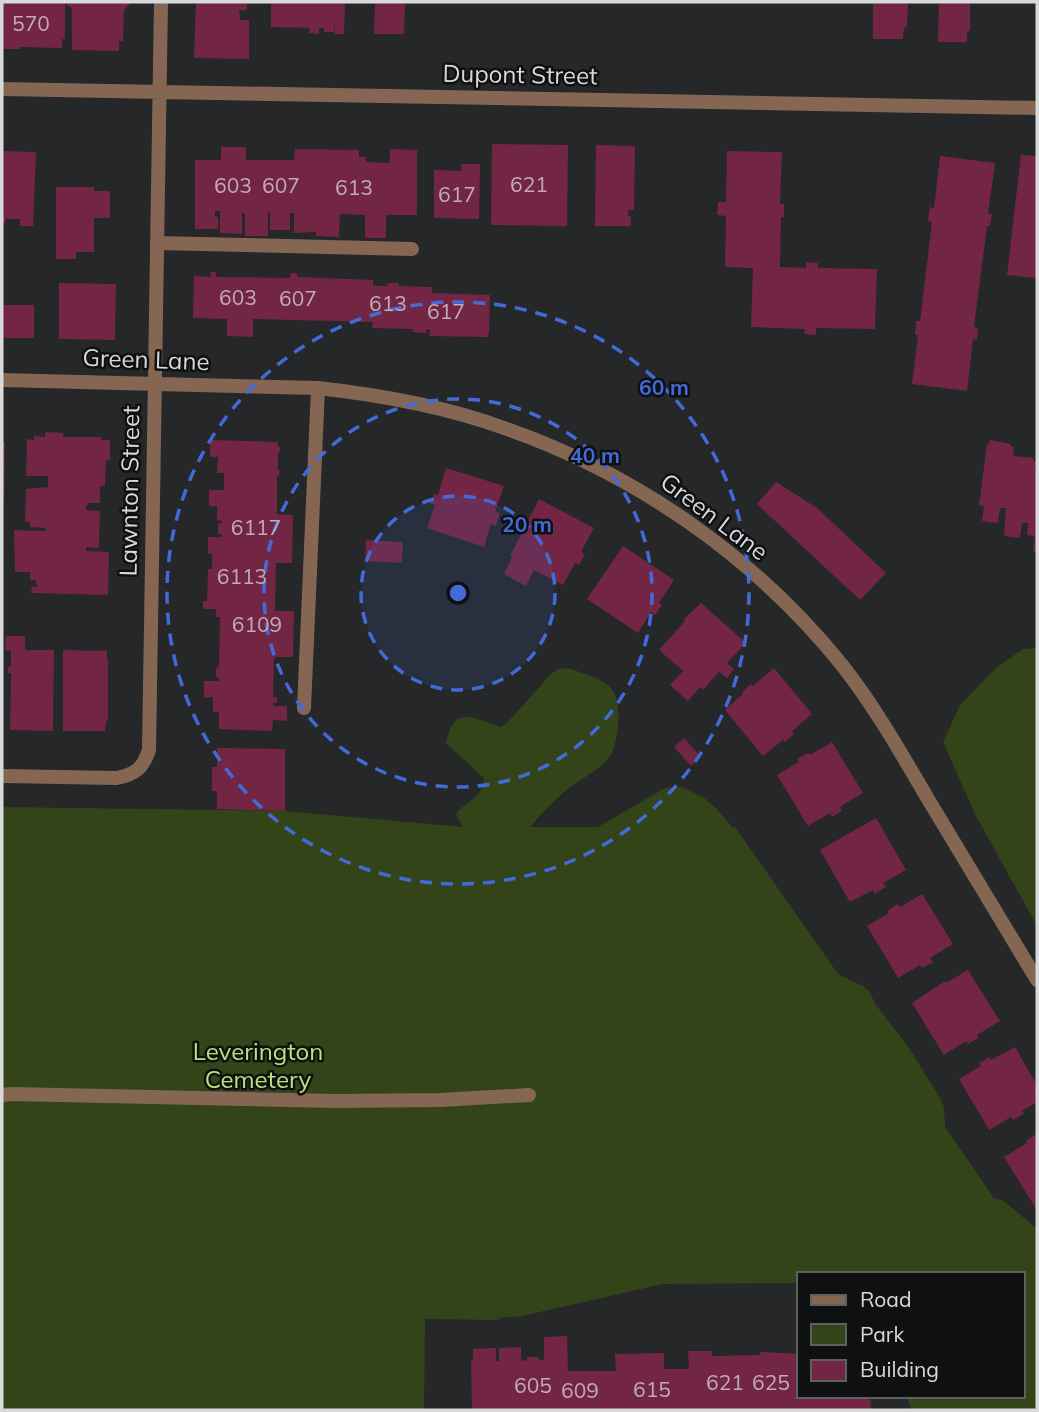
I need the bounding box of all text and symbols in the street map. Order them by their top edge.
house number: 570 [12,10,50,36]
street label: Dupont Street [442,58,598,90]
house number: 621 [510,171,548,197]
house number: 603 [214,172,252,198]
house number: 607 [262,172,300,198]
house number: 613 [335,174,373,200]
house number: 617 [438,181,476,207]
house number: 603 [219,284,257,310]
house number: 607 [279,285,317,311]
house number: 613 [369,290,407,316]
house number: 617 [427,298,465,324]
street label: Green Lane [82,342,210,376]
text: 60 m [639,374,689,400]
street label: Lawnton Street [113,405,145,577]
text: 40 m [570,442,620,468]
street label: Green Lane [655,466,774,566]
text: 20 m [502,511,552,537]
house number: 6117 [231,514,281,540]
house number: 6113 [217,563,267,589]
centre of rings [446,581,470,605]
house number: 6109 [232,611,282,637]
park label: Leverington Cemetery [193,1036,323,1094]
legend [797,1272,1025,1398]
text: Road [860,1286,911,1312]
text: Park [860,1321,904,1347]
text: Building [860,1356,939,1382]
house number: 621 [706,1369,744,1395]
house number: 625 [752,1369,790,1395]
house number: 605 [514,1372,552,1398]
house number: 615 [633,1376,671,1402]
house number: 609 [561,1377,599,1403]

